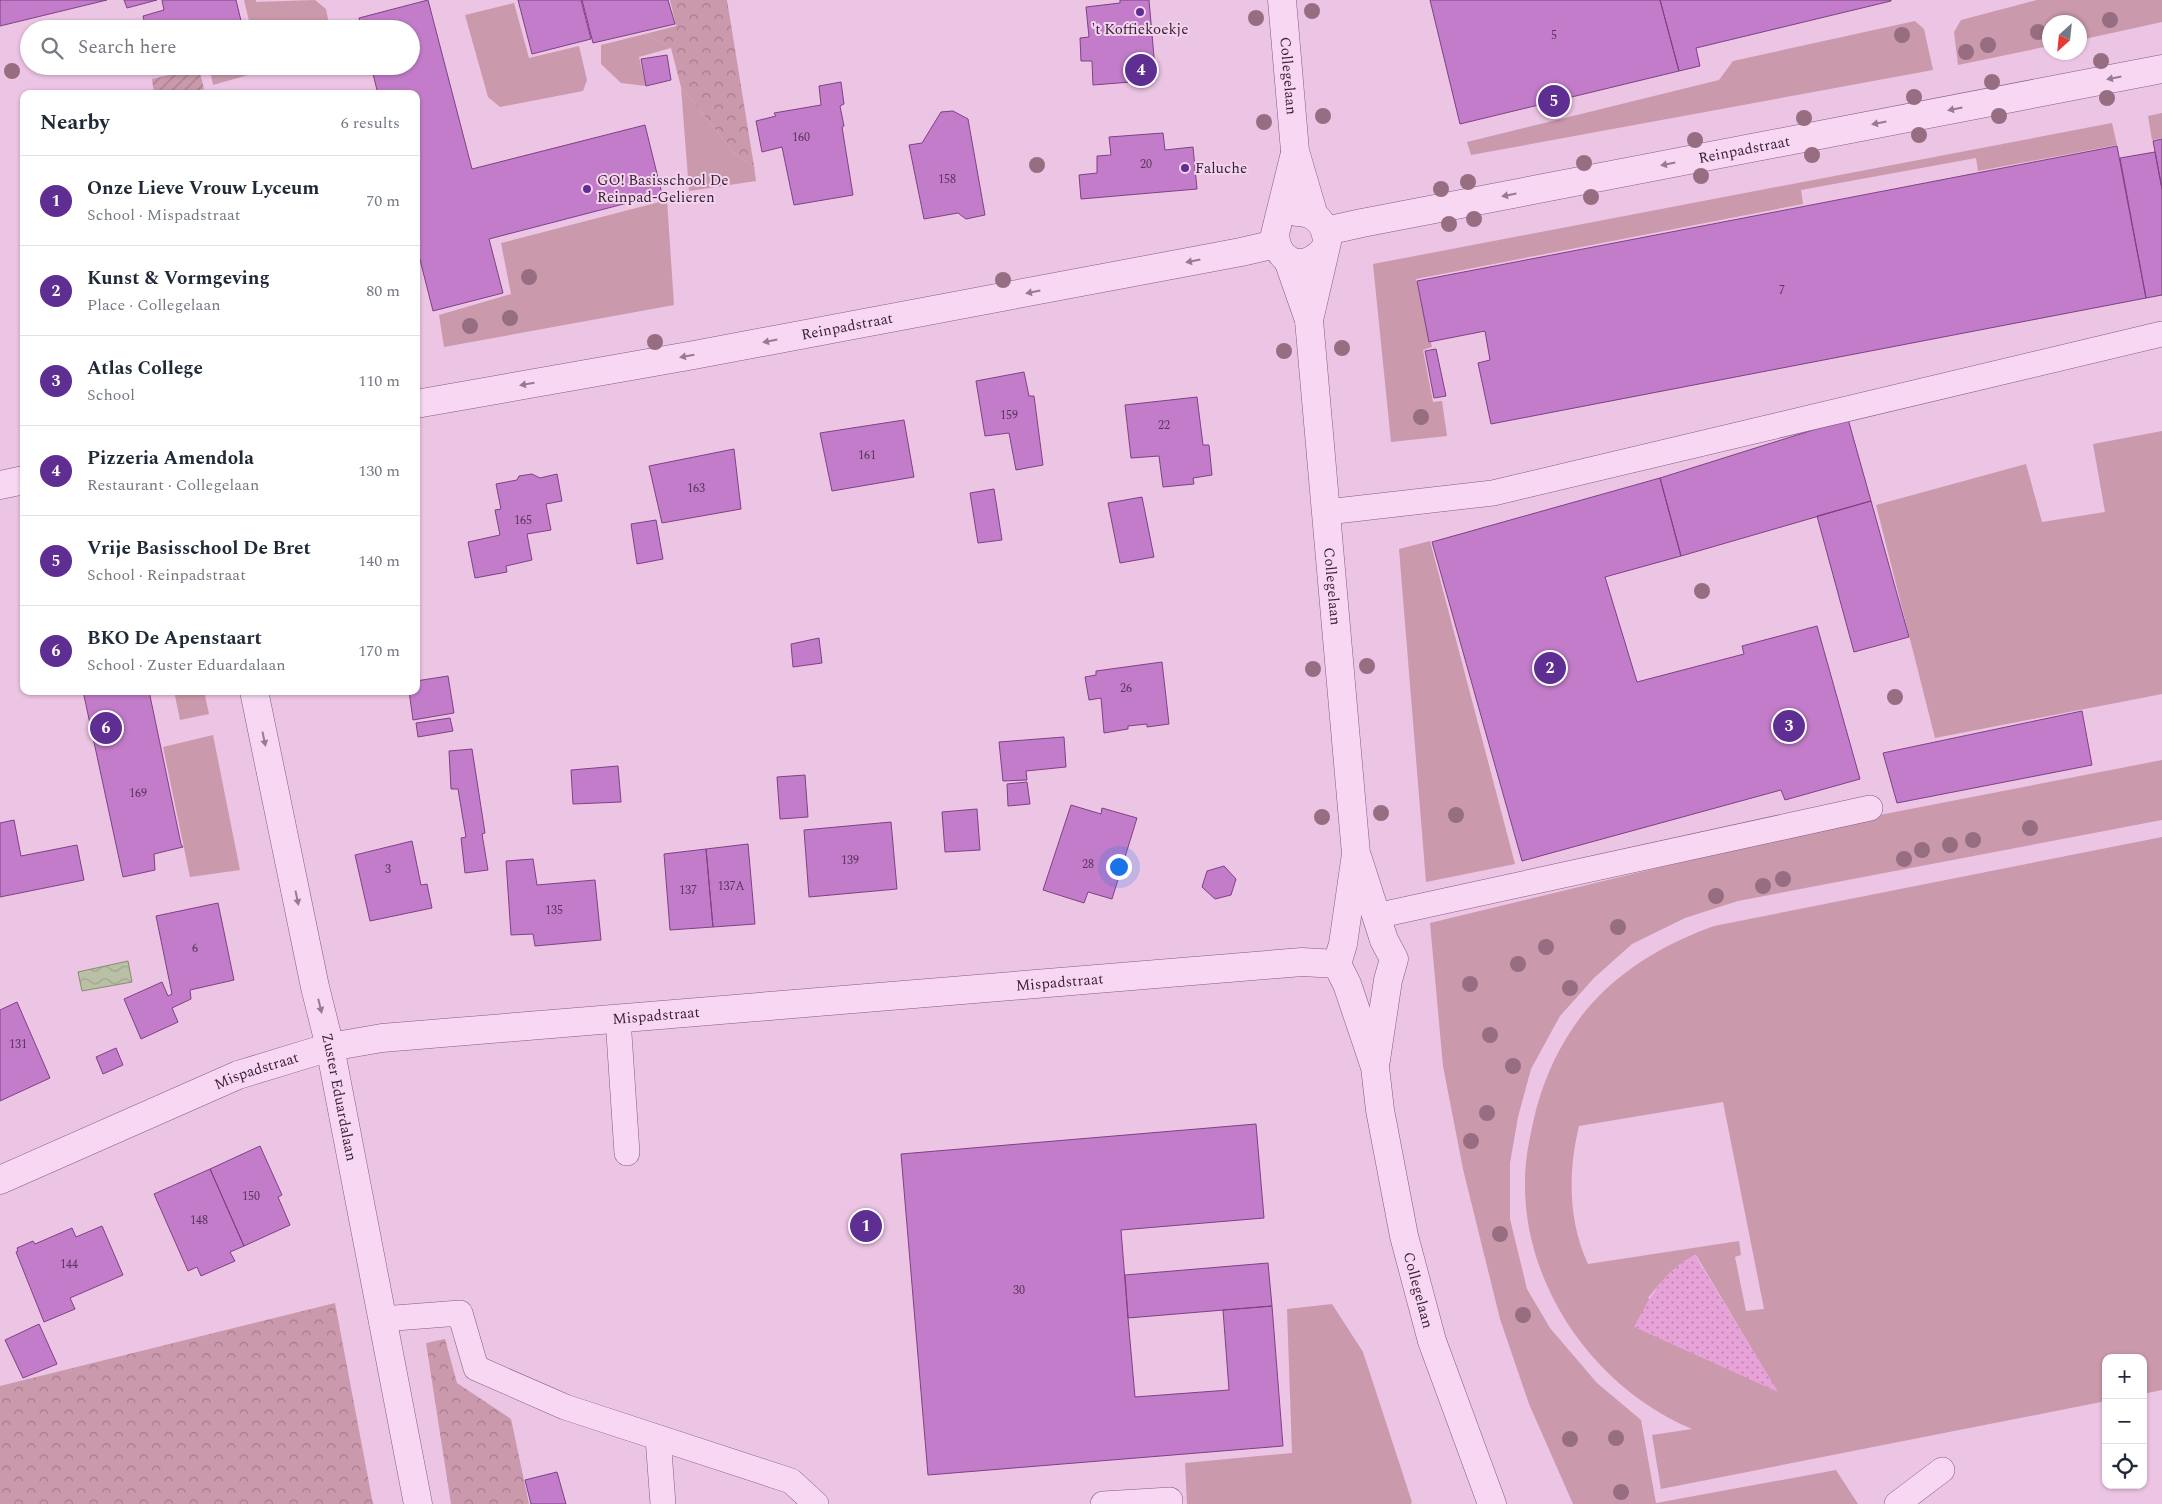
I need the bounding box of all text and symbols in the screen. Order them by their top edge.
marker: 't Koffiekoekje [1134,6,1146,18]
north arrow [2042,15,2087,60]
place label: 't Koffiekoekje [1091,18,1189,41]
search box [20,20,420,75]
house number: 5 [1551,26,1557,45]
text: Search here [78,33,177,62]
icon: search [38,34,66,62]
street label: Collegelaan [1274,36,1303,116]
pin: 4 [1125,51,1157,89]
one-way arrow [2106,75,2122,83]
pin: 5 [1538,82,1570,120]
one-way arrow [1946,105,1962,113]
text: Nearby [40,107,110,139]
text: 6 results [341,111,400,135]
one-way arrow [1871,120,1887,128]
house number: 160 [792,128,810,147]
street label: Reinpadstraat [1696,129,1792,170]
house number: 20 [1140,155,1152,174]
place label: Faluche [1195,157,1247,180]
one-way arrow [1661,160,1676,168]
marker: Faluche [1179,162,1191,174]
place label: GO! Basisschool De Reinpad-Gelieren [597,169,729,209]
house number: 158 [938,170,956,189]
text: Onze Lieve Vrouw Lyceum [87,174,319,203]
marker: GO! Basisschool De Reinpad-Gelieren [581,183,593,195]
text: 1 [52,189,60,213]
text: 70 m [366,189,400,213]
one-way arrow [1500,191,1516,199]
text: School · Mispadstraat [87,203,240,227]
one-way arrow [1184,258,1200,266]
text: Kunst & Vormgeving [87,264,270,293]
text: 2 [52,279,60,303]
text: 80 m [366,279,400,303]
house number: 7 [1779,281,1785,300]
one-way arrow [1025,288,1041,296]
text: Place · Collegelaan [87,293,221,317]
street label: Reinpadstraat [799,306,895,346]
one-way arrow [762,337,778,345]
one-way arrow [678,353,694,361]
text: Atlas College [87,354,203,383]
text: 3 [52,369,60,393]
text: 110 m [358,369,400,393]
one-way arrow [518,381,534,389]
text: School [87,383,135,407]
house number: 159 [1000,406,1018,425]
house number: 22 [1158,416,1170,435]
text: Pizzeria Amendola [87,444,254,473]
house number: 161 [858,446,876,465]
text: 4 [52,459,60,483]
text: 130 m [358,459,400,483]
text: Restaurant · Collegelaan [87,473,259,497]
house number: 163 [687,479,705,498]
house number: 165 [514,511,532,530]
text: Vrije Basisschool De Bret [87,534,311,563]
street label: Collegelaan [1318,546,1347,627]
text: 5 [52,549,60,573]
text: 140 m [358,549,400,573]
text: School · Reinpadstraat [87,563,246,587]
text: BKO De Apenstaart [87,624,262,653]
text: 6 [52,639,60,663]
text: 170 m [358,639,400,663]
pin: 2 [1534,649,1566,687]
text: School · Zuster Eduardalaan [87,653,286,677]
house number: 26 [1120,679,1132,698]
pin: 3 [1773,707,1805,745]
pin: 6 [90,709,122,747]
one-way arrow [260,731,268,747]
house number: 169 [129,784,147,803]
house number: 139 [841,851,859,870]
your location [1106,854,1132,880]
house number: 28 [1082,855,1094,874]
house number: 3 [385,860,391,879]
house number: 137A [717,877,745,896]
house number: 137 [679,881,697,900]
one-way arrow [293,891,301,906]
house number: 135 [545,901,563,920]
house number: 6 [192,939,198,958]
street label: Mispadstraat [1015,967,1104,997]
one-way arrow [316,998,324,1013]
street label: Mispadstraat [611,1000,701,1030]
street label: Zuster Eduardalaan [315,1030,363,1163]
house number: 131 [9,1035,27,1054]
street label: Mispadstraat [210,1046,301,1096]
house number: 150 [242,1187,260,1206]
pin: 1 [850,1207,882,1245]
house number: 148 [190,1211,208,1230]
street label: Collegelaan [1397,1249,1440,1331]
house number: 144 [60,1255,78,1274]
house number: 30 [1013,1281,1025,1300]
map controls [2102,1354,2147,1489]
button: + [2102,1354,2147,1399]
button: − [2102,1399,2147,1444]
button: locate [2102,1444,2147,1489]

